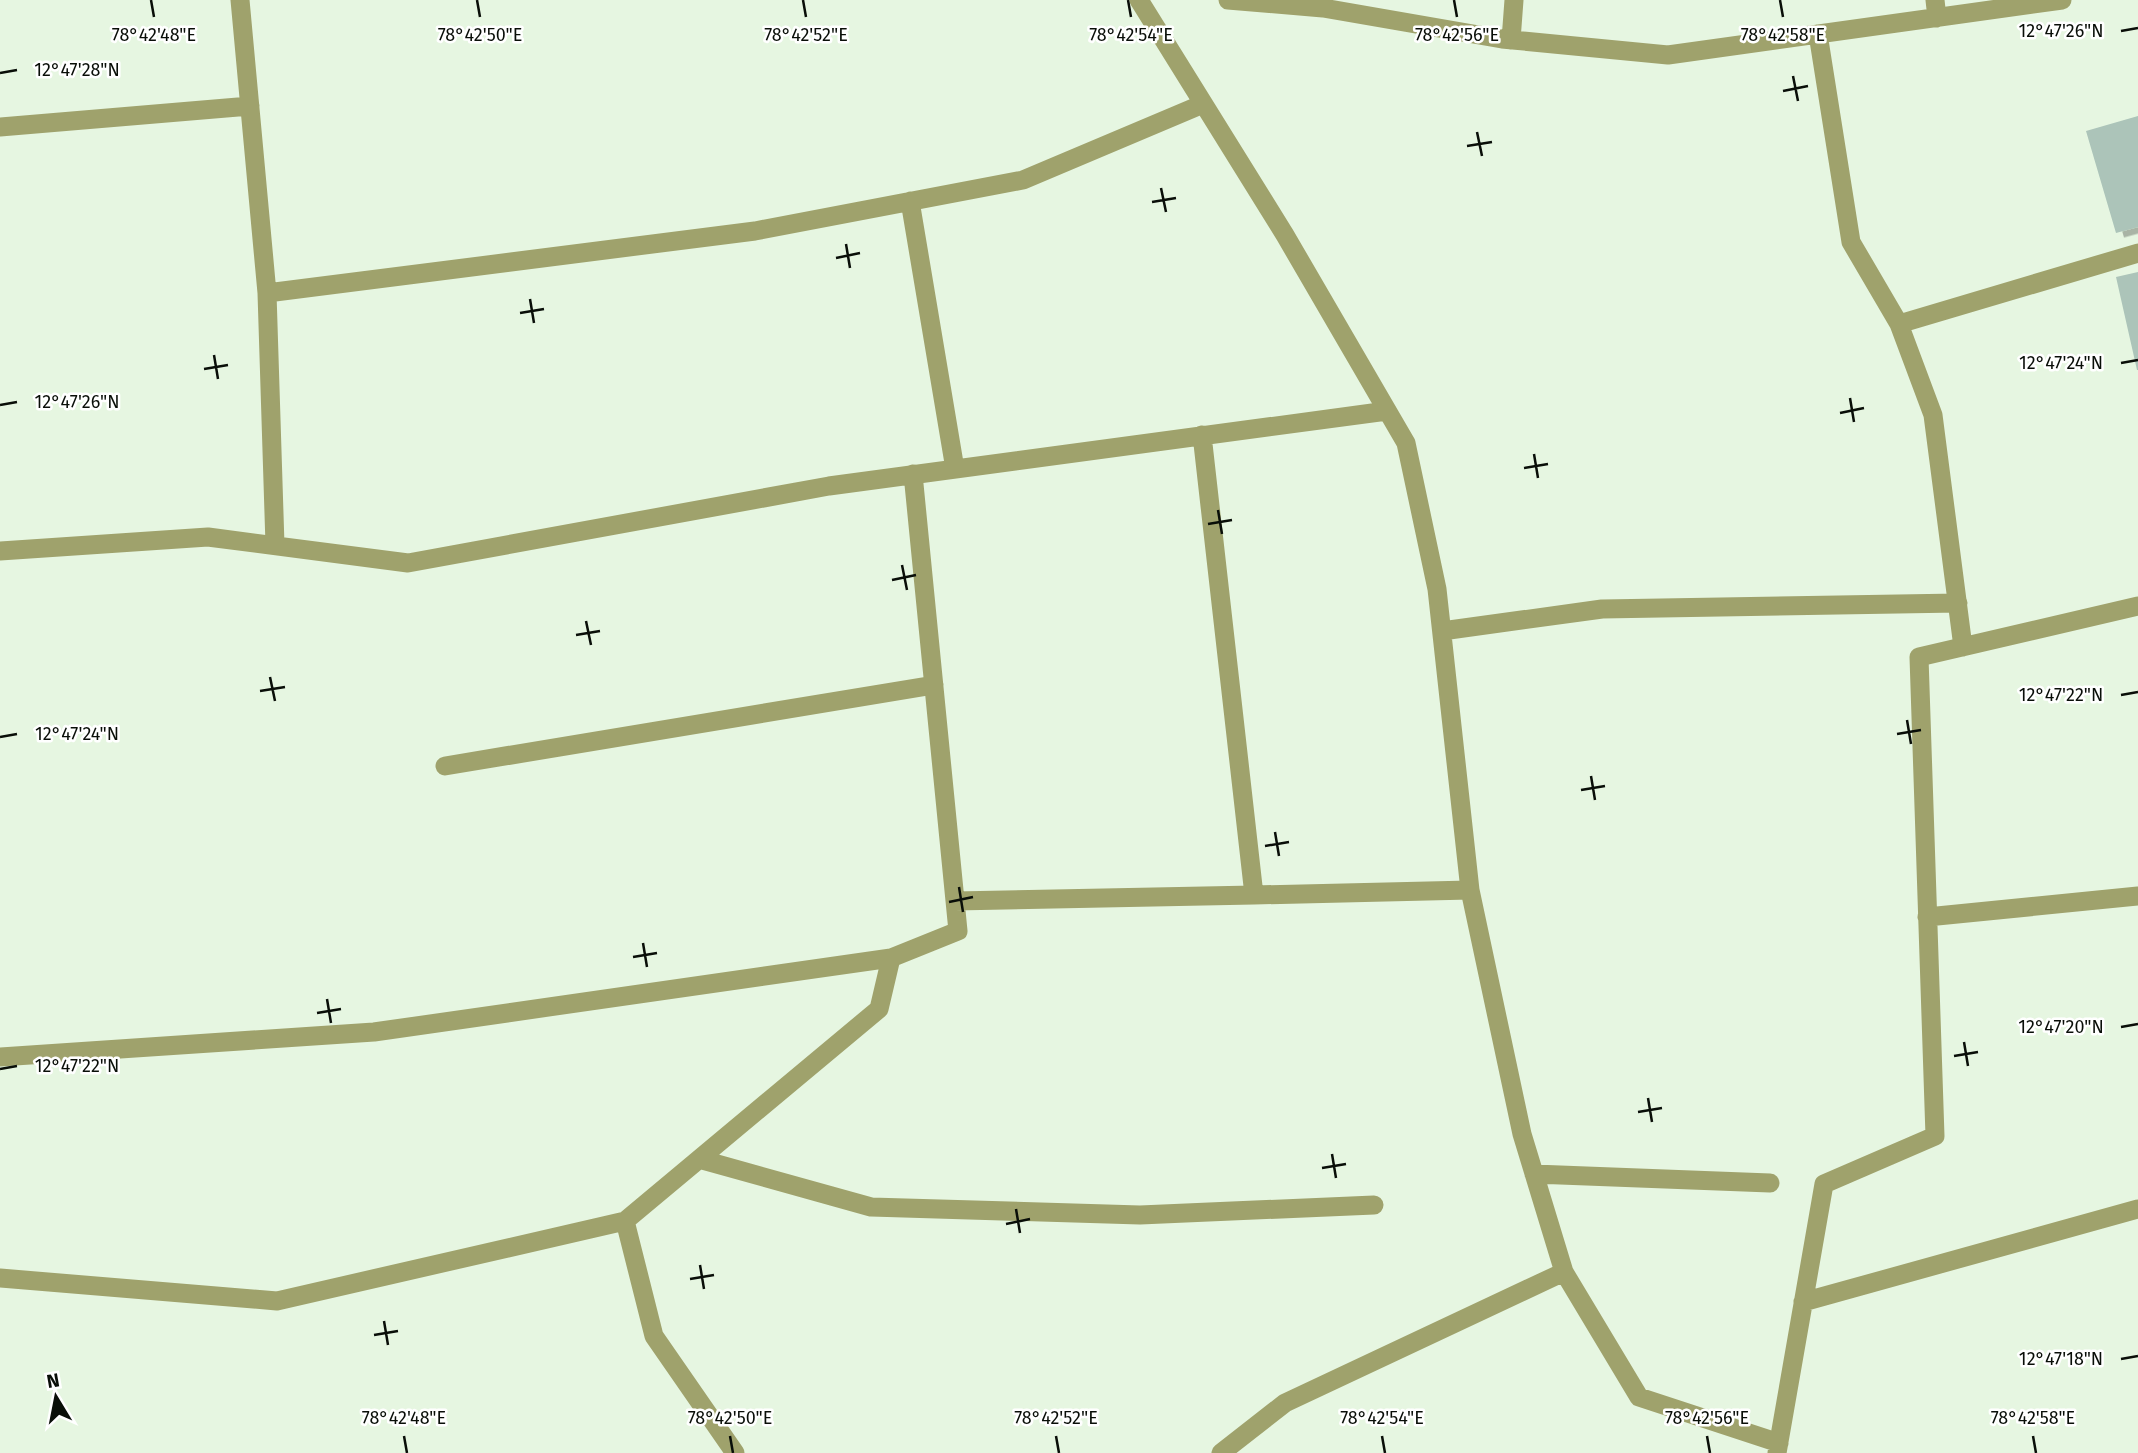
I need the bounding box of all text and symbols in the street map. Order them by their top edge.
text: 12°47'26"N [2019,20,2103,42]
text: 78°42'48"E [112,24,196,46]
text: 78°42'50"E [438,24,522,46]
text: 78°42'52"E [764,24,848,46]
text: 78°42'54"E [1089,24,1173,46]
text: 78°42'56"E [1415,24,1499,46]
text: 78°42'58"E [1741,24,1825,46]
text: 12°47'28"N [34,59,120,81]
text: 12°47'24"N [2019,352,2103,374]
text: 12°47'26"N [35,391,119,413]
text: 12°47'22"N [2019,684,2103,706]
text: 12°47'24"N [35,723,119,745]
text: 12°47'20"N [2018,1016,2104,1038]
text: 12°47'22"N [35,1055,119,1077]
text: 12°47'18"N [2019,1348,2103,1370]
north arrow [21,1362,91,1432]
text: N [45,1368,61,1393]
text: 78°42'48"E [362,1407,446,1429]
text: 78°42'50"E [688,1407,772,1429]
text: 78°42'52"E [1014,1407,1098,1429]
text: 78°42'54"E [1340,1407,1424,1429]
text: 78°42'56"E [1665,1407,1749,1429]
text: 78°42'58"E [1991,1407,2075,1429]

